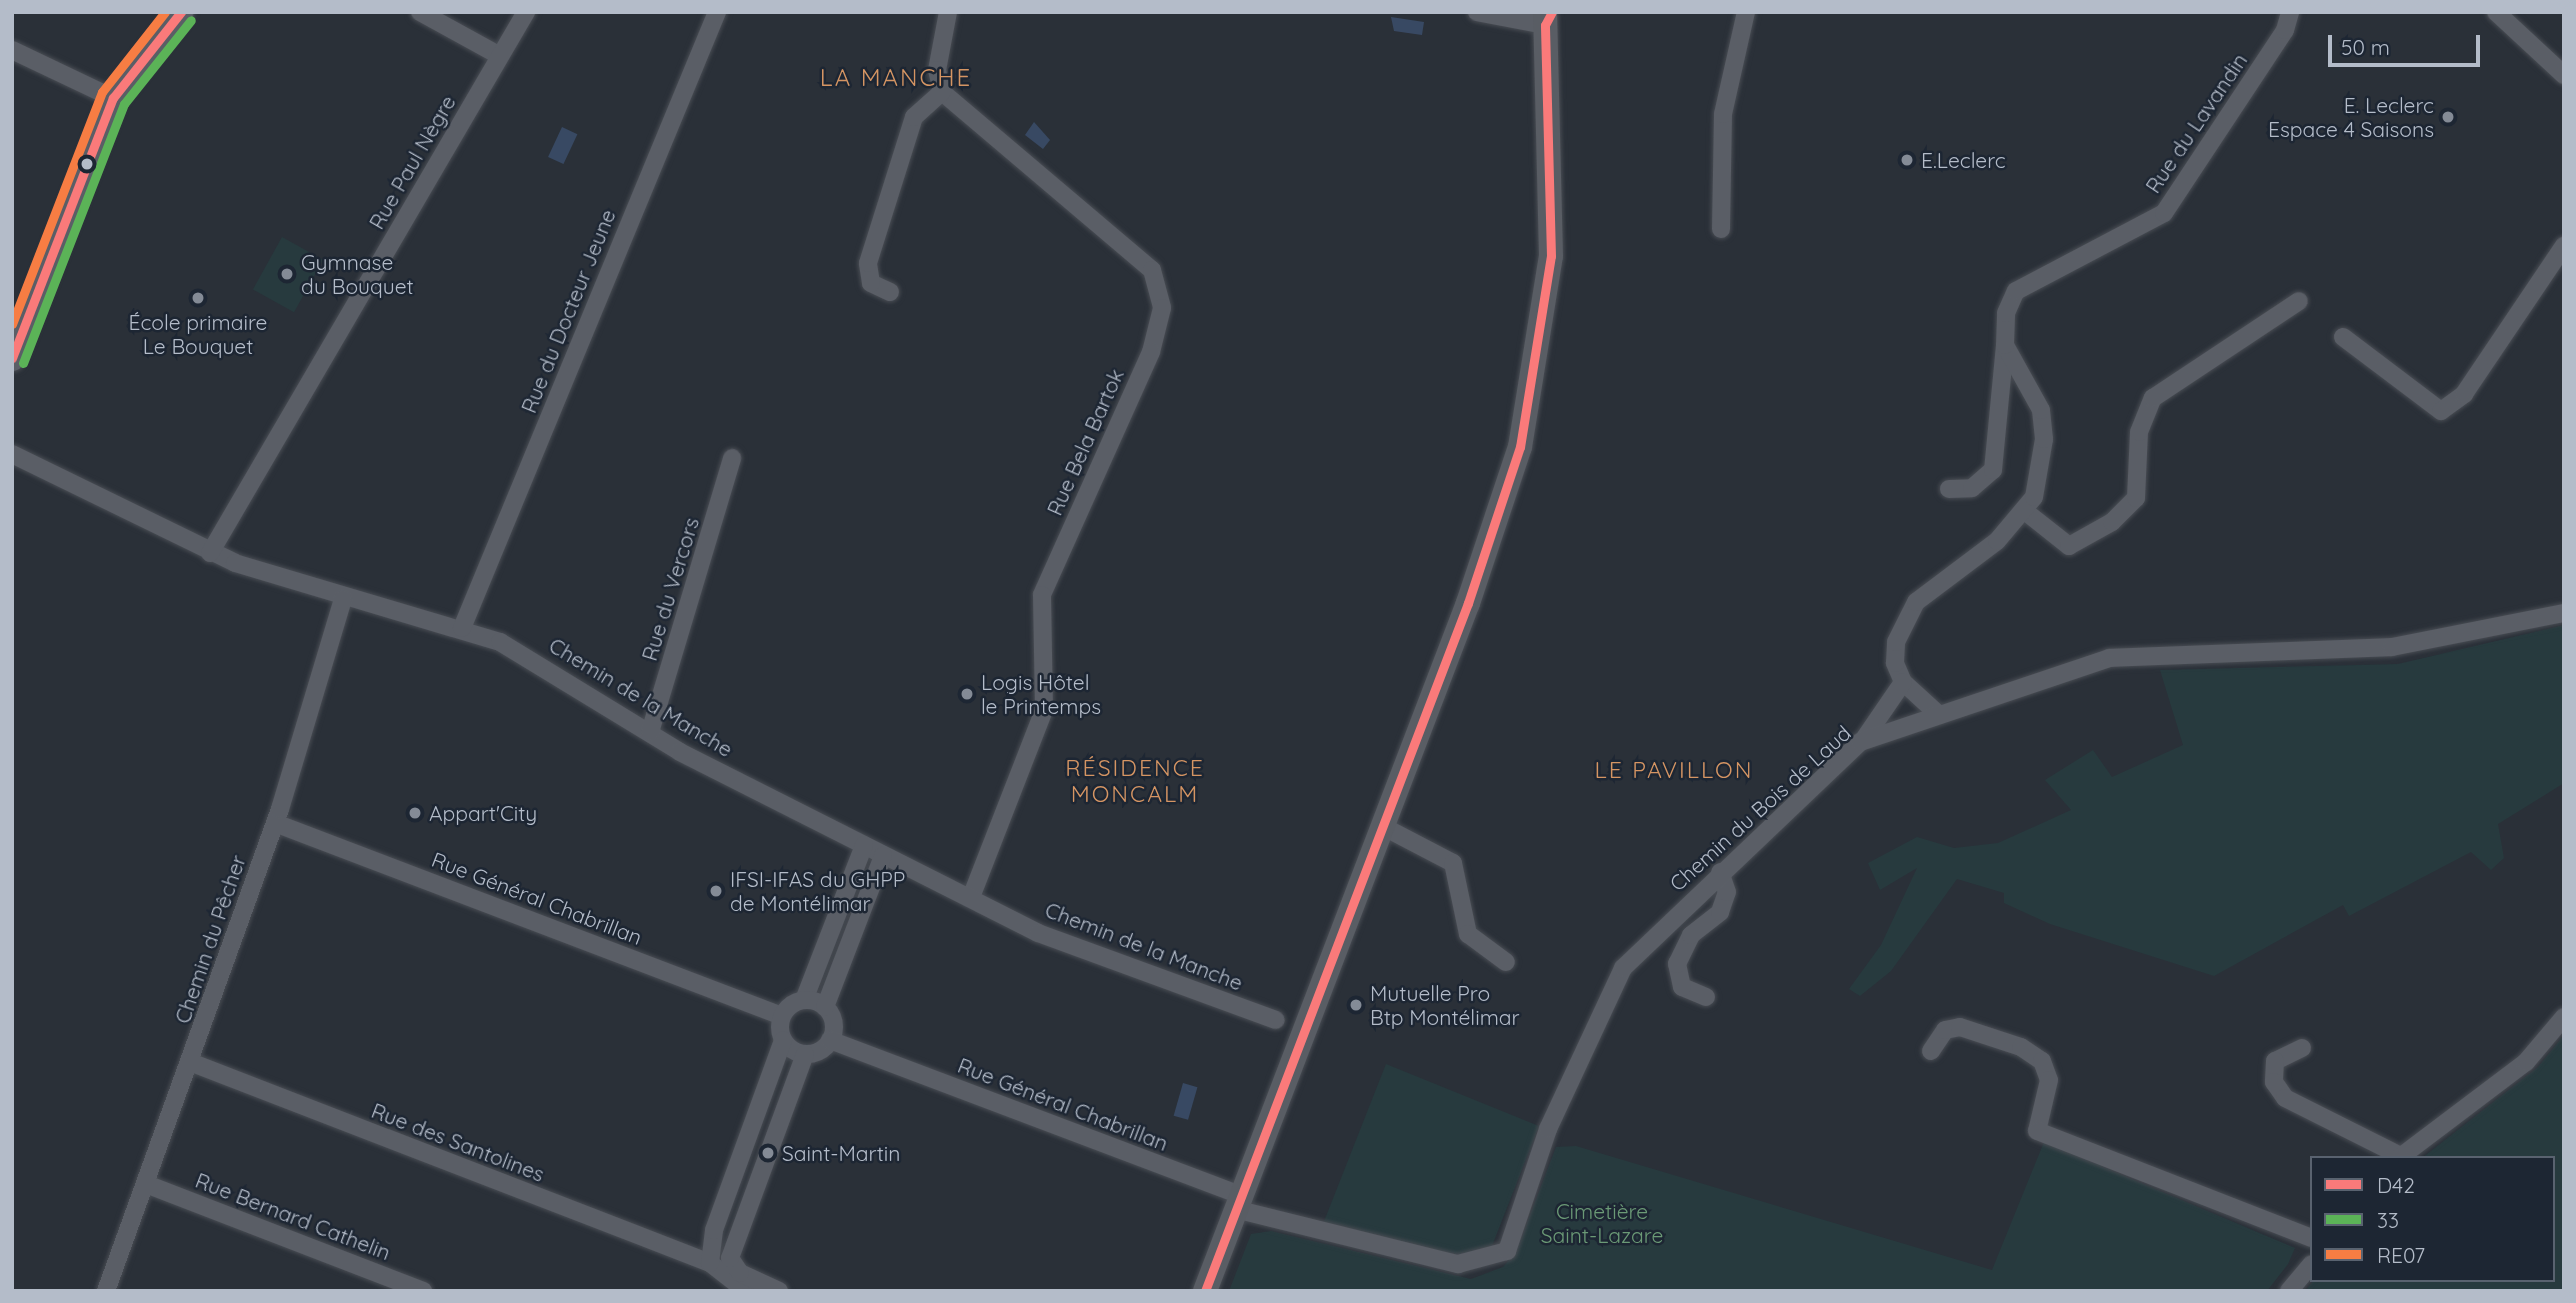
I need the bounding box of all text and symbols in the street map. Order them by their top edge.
scale bar [2331,21,2483,65]
text: 50 m [2341,34,2390,60]
street label: Rue du Lavandin [2140,48,2252,198]
district label: LA MANCHE [821,64,971,92]
street label: Rue Paul Nègre [363,91,461,233]
place label: E. Leclerc Espace 4 Saisons [2268,92,2434,142]
marker: E. Leclerc Espace 4 Saisons [2440,109,2456,125]
place label: E.Leclerc [1921,147,2006,173]
marker: E.Leclerc [1899,152,1915,168]
unlabelled marker [80,157,94,171]
street label: Rue du Docteur Jeune [516,205,620,417]
place label: Gymnase du Bouquet [301,249,414,299]
marker: Gymnase du Bouquet [279,266,295,282]
marker: École primaire Le Bouquet [190,290,206,306]
place label: École primaire Le Bouquet [129,309,267,359]
street label: Rue Bela Bartok [1041,365,1129,519]
street label: Rue du Vercors [636,514,704,664]
street label: Chemin de la Manche [545,632,737,762]
place label: Logis Hôtel le Printemps [981,669,1101,719]
marker: Logis Hôtel le Printemps [959,686,975,702]
street label: Chemin du Bois de Laud [1664,720,1856,896]
district label: RÉSIDENCE MONCALM [1066,754,1204,808]
district label: LE PAVILLON [1596,756,1752,784]
place label: Appart'City [429,800,537,826]
marker: Appart'City [407,805,423,821]
street label: Rue Général Chabrillan [428,846,646,950]
street label: Chemin du Pêcher [169,851,251,1027]
place label: IFSI-IFAS du GHPP de Montélimar [730,866,905,916]
marker: IFSI-IFAS du GHPP de Montélimar [708,883,724,899]
street label: Chemin de la Manche [1042,897,1246,995]
place label: Mutuelle Pro Btp Montélimar [1370,980,1520,1030]
marker: Mutuelle Pro Btp Montélimar [1348,997,1364,1013]
street label: Rue Général Chabrillan [954,1052,1172,1156]
street label: Rue des Santolines [368,1097,548,1187]
place label: Saint-Martin [782,1140,900,1166]
marker: Saint-Martin [760,1145,776,1161]
legend [2310,1156,2555,1282]
street label: Rue Bernard Cathelin [192,1167,394,1265]
text: D42 [2377,1172,2415,1198]
park label: Cimetière Saint-Lazare [1541,1198,1663,1248]
text: 33 [2377,1207,2399,1233]
text: RE07 [2377,1242,2425,1268]

